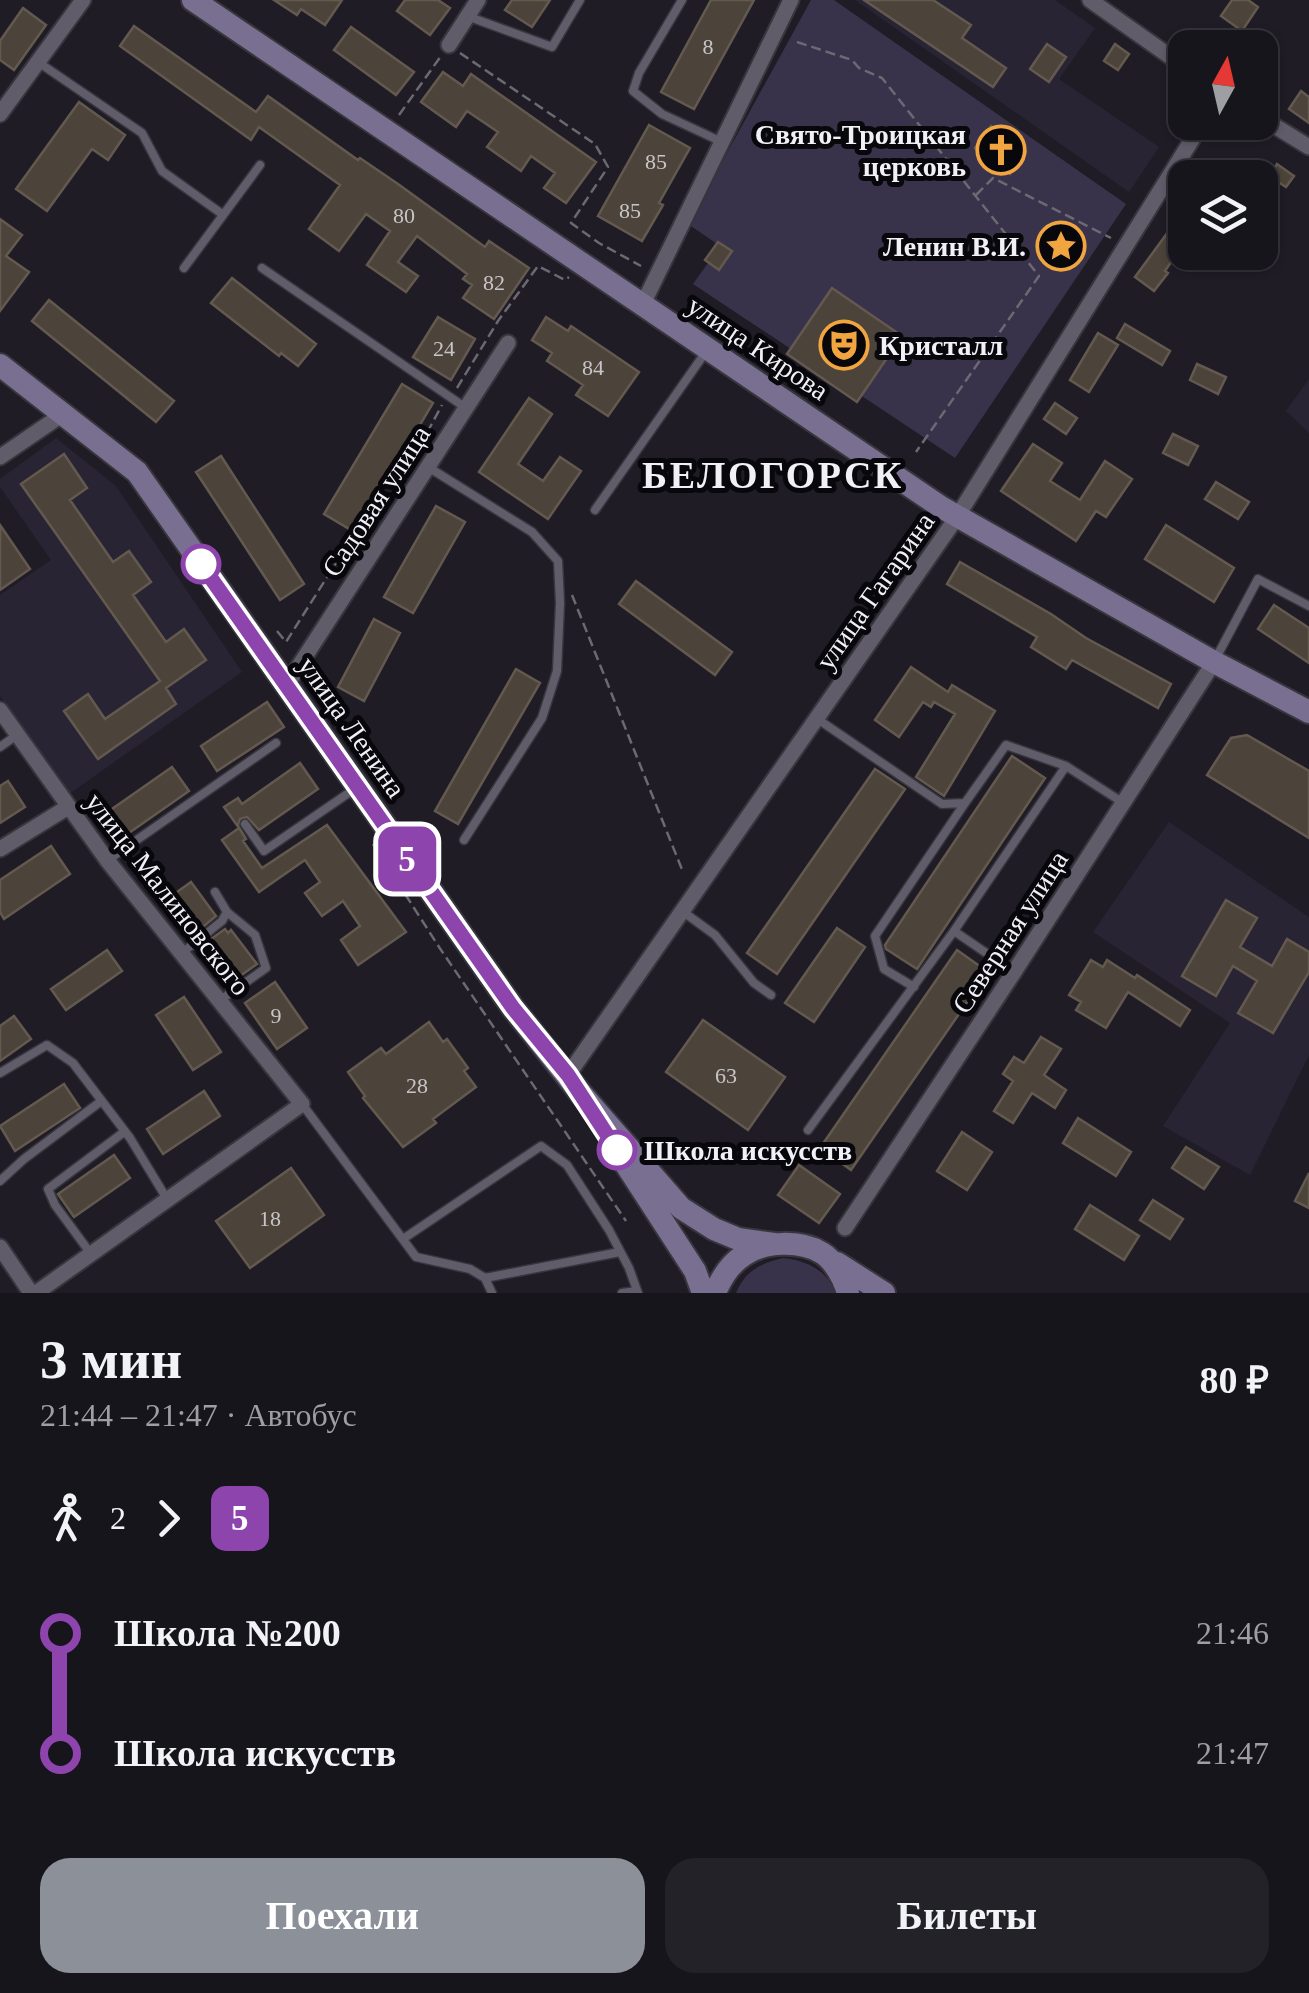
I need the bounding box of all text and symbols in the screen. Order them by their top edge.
north arrow [1168,30,1278,140]
map controls [1168,30,1278,270]
house number: 8 [703,34,714,59]
place label: Свято-Троицкая церковь [755,119,966,182]
church icon: Свято-Троицкая церковь [975,124,1027,176]
house number: 85 [645,149,667,174]
button: layers [1168,160,1278,270]
house number: 85 [619,198,641,223]
house number: 80 [393,203,415,228]
place icon: Ленин В.И. [1035,220,1087,272]
place label: Ленин В.И. [883,231,1026,262]
house number: 82 [483,270,505,295]
street label: улица Кирова [682,290,835,407]
theatre icon: Кристалл [818,319,870,371]
place label: Кристалл [879,330,1003,361]
house number: 24 [433,336,455,361]
house number: 84 [582,355,604,380]
street label: Садовая улица [316,419,437,582]
district label: БЕЛОГОРСК [642,454,904,496]
street label: улица Гагарина [809,506,941,675]
unlabelled marker [182,545,220,583]
street label: улица Ленина [292,651,412,804]
street label: улица Малиновского [79,787,257,1001]
line badge: 5 [374,826,440,892]
text: 5 [398,840,416,879]
street label: Северная улица [946,845,1074,1019]
house number: 9 [271,1003,282,1028]
house number: 63 [715,1063,737,1088]
house number: 28 [406,1073,428,1098]
marker: Школа искусств [598,1131,636,1169]
place label: Школа искусств [644,1135,852,1166]
house number: 18 [259,1206,281,1231]
text: 3 мин [40,1329,182,1390]
text: 80 ₽ [1199,1359,1269,1401]
text: 21:44 – 21:47 · Автобус [40,1397,357,1433]
icon: walk [40,1491,95,1546]
icon: forward [141,1491,196,1546]
text: 5 [231,1499,249,1538]
text: 2 [110,1500,126,1536]
text: Школа №200 [114,1612,341,1654]
text: 21:46 [1196,1615,1269,1651]
text: Школа искусств [114,1732,396,1774]
text: 21:47 [1196,1735,1269,1771]
button: Поехали [40,1858,645,1973]
button: Билеты [665,1858,1269,1973]

